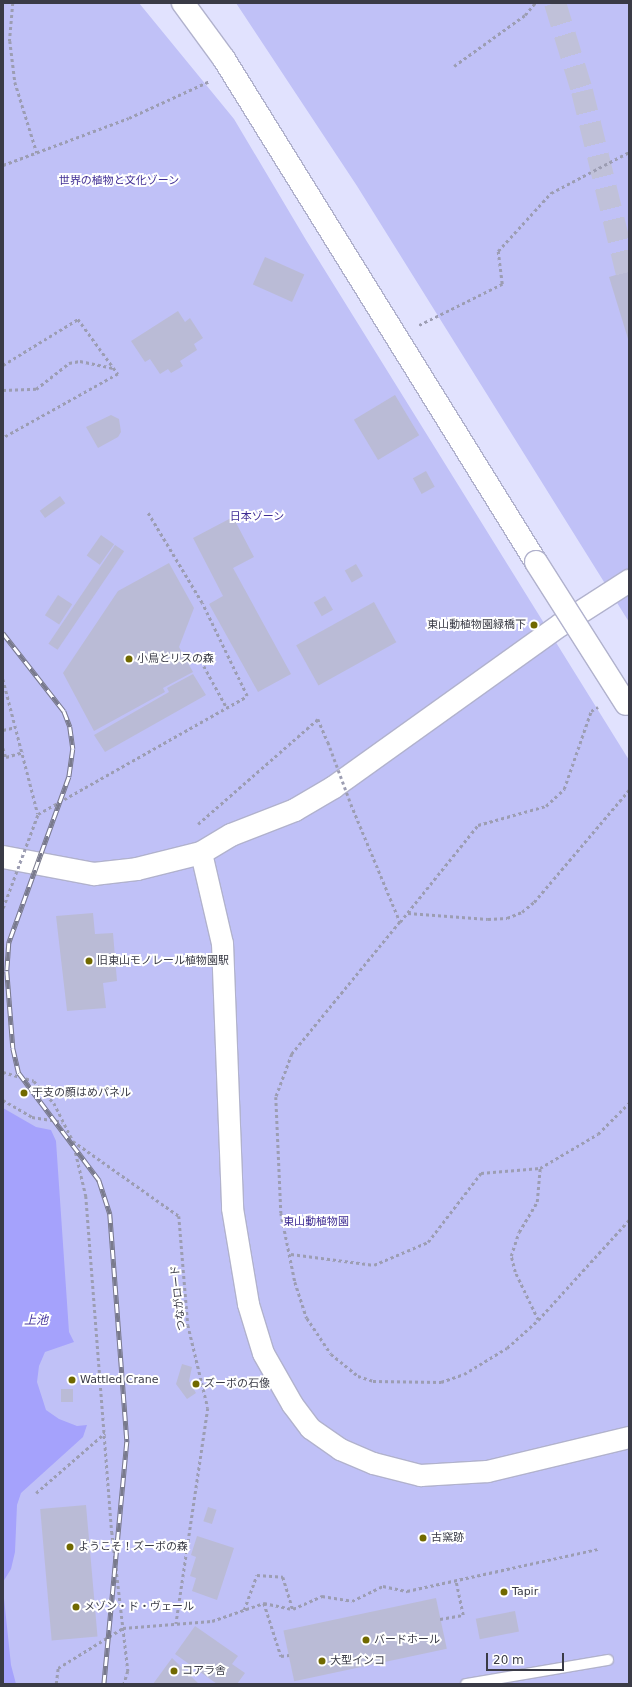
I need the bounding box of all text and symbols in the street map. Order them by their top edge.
park label: 世界の植物と文化ゾーン [59,174,179,188]
park label: 日本ゾーン [230,510,284,524]
place label: 東山動植物園緑橋下 [427,618,526,632]
marker: 東山動植物園緑橋下 [529,620,539,630]
place label: 小鳥とリスの森 [137,652,214,666]
marker: 小鳥とリスの森 [124,654,134,664]
place label: 旧東山モノレール植物園駅 [97,954,229,968]
marker: 旧東山モノレール植物園駅 [84,956,94,966]
place label: 干支の顔はめパネル [32,1086,131,1100]
marker: 干支の顔はめパネル [19,1088,29,1098]
park label: 東山動植物園 [283,1215,349,1229]
street label: つながロード [169,1264,189,1332]
water label: 上池 [24,1314,48,1328]
place label: Wattled Crane [80,1373,159,1387]
marker: Wattled Crane [67,1375,77,1385]
place label: ズーボの石像 [204,1377,270,1391]
marker: ズーボの石像 [191,1379,201,1389]
place label: 古窯跡 [431,1531,464,1545]
marker: 古窯跡 [418,1533,428,1543]
place label: ようこそ！ズーボの森 [78,1540,188,1554]
marker: ようこそ！ズーボの森 [65,1542,75,1552]
place label: Tapir [512,1585,538,1599]
marker: Tapir [499,1587,509,1597]
place label: メゾン・ド・ヴェール [84,1600,194,1614]
marker: メゾン・ド・ヴェール [71,1602,81,1612]
place label: バードホール [374,1633,440,1647]
marker: バードホール [361,1635,371,1645]
scale bar [488,1645,566,1671]
text: 20 m [493,1653,524,1667]
place label: 大型インコ [330,1654,385,1668]
marker: 大型インコ [317,1656,327,1666]
place label: コアラ舎 [182,1664,226,1678]
marker: コアラ舎 [169,1666,179,1676]

